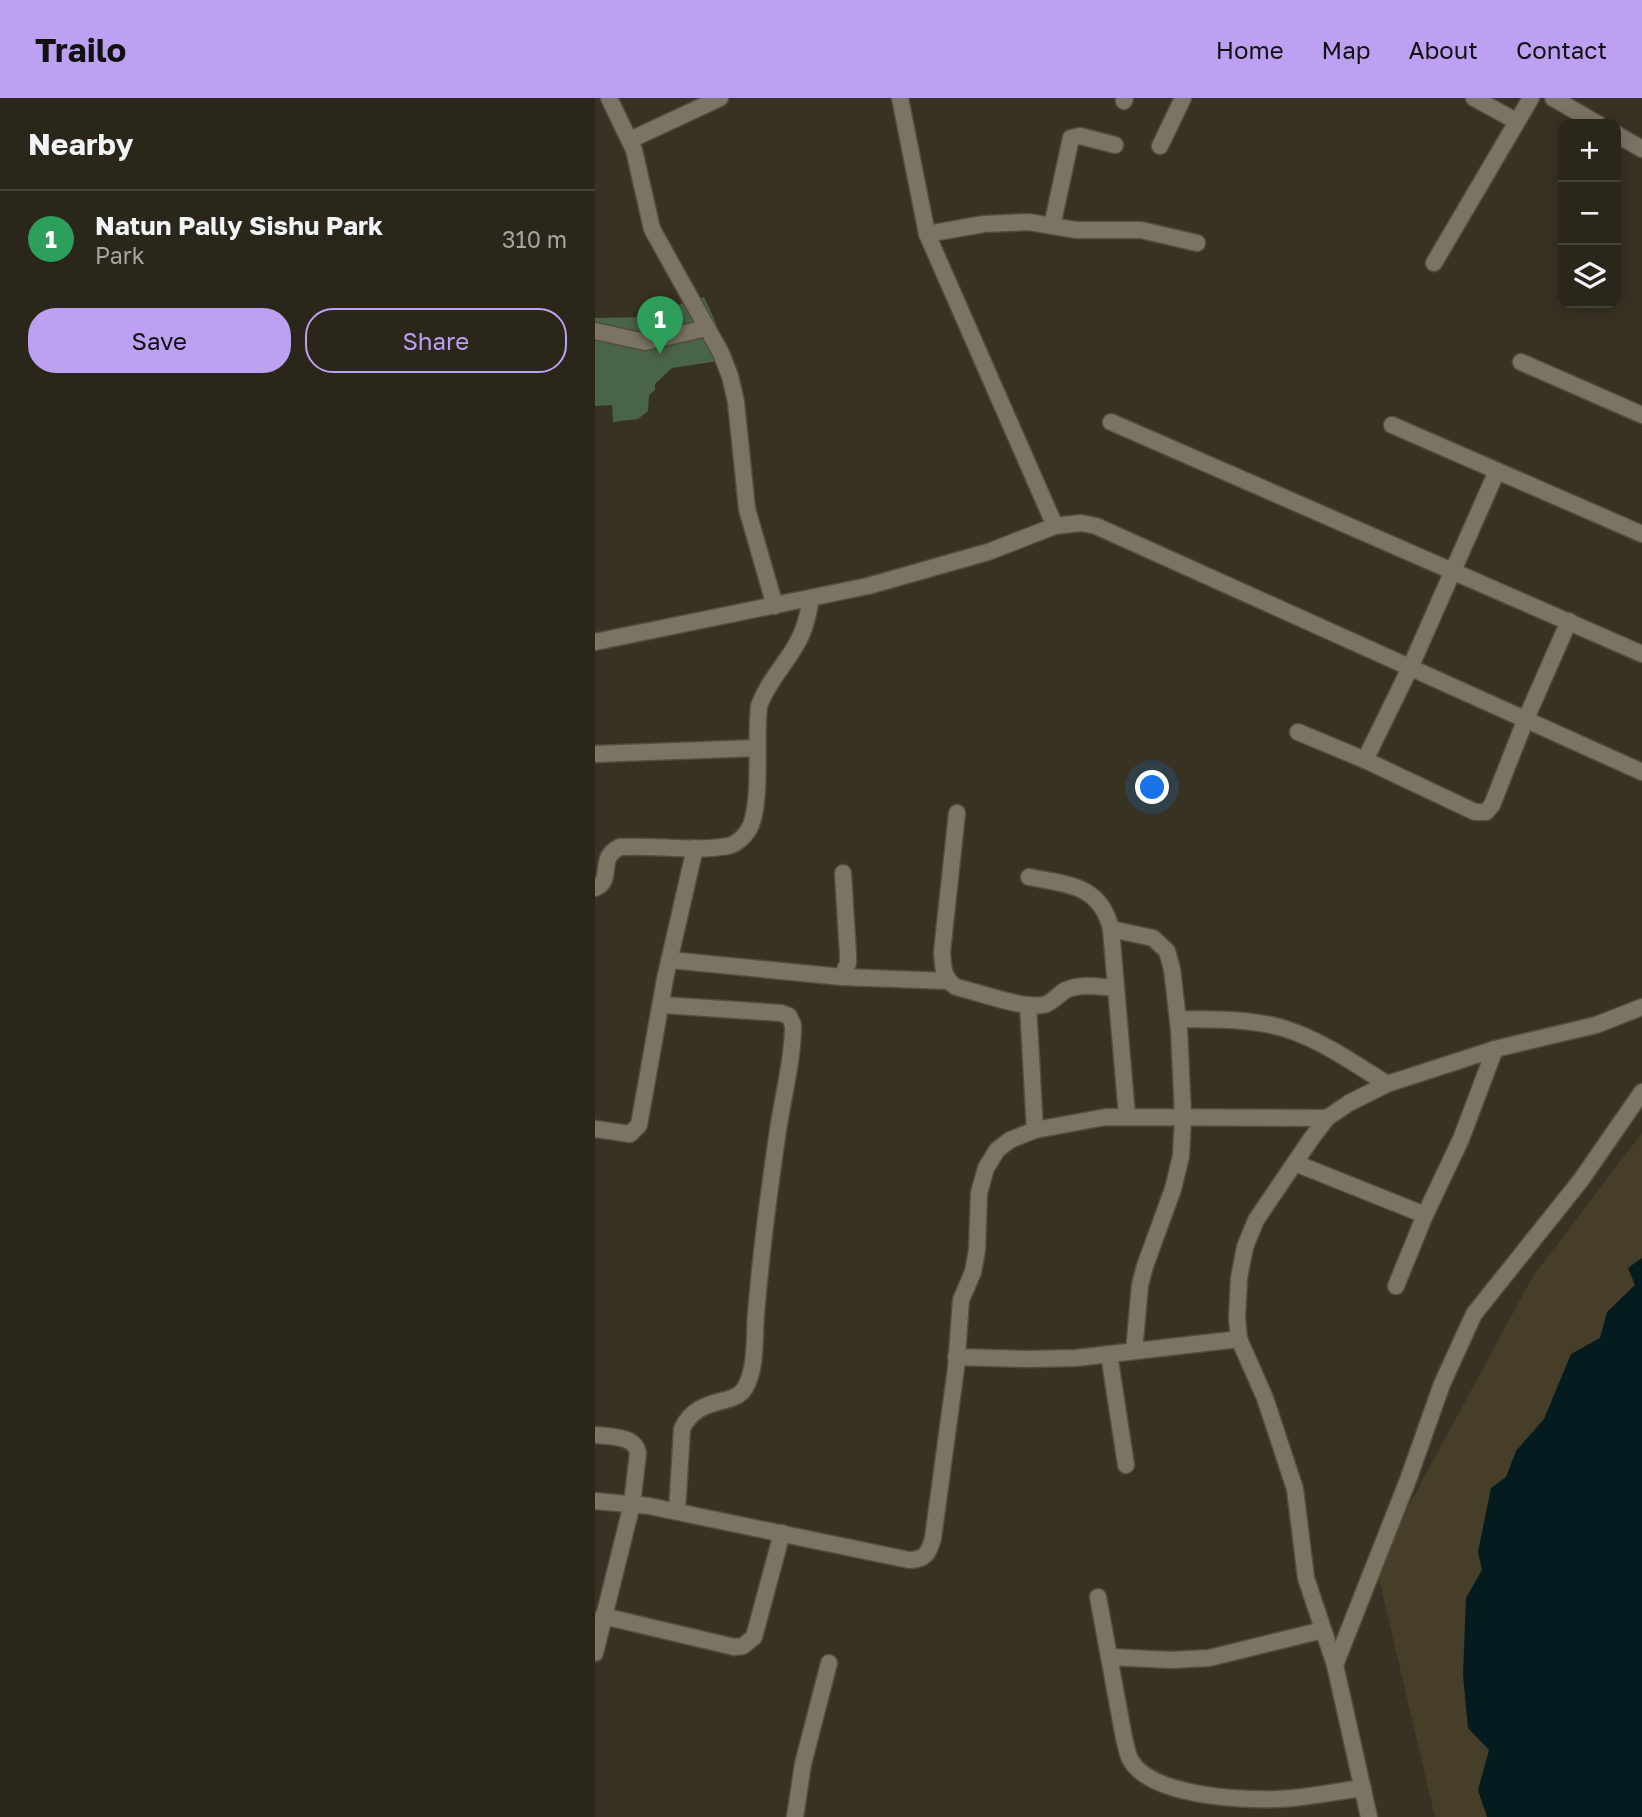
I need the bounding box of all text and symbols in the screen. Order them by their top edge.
text: Trailo [35,30,126,69]
text: Home [1216,35,1284,64]
text: Map [1322,35,1371,64]
text: About [1409,35,1478,64]
text: Contact [1516,35,1607,64]
map controls [1558,119,1621,308]
button: + [1558,119,1621,182]
text: Nearby [28,126,133,162]
button: − [1558,182,1621,245]
text: Natun Pally Sishu Park [95,210,383,241]
text: 1 [45,225,57,253]
text: 310 m [502,225,567,253]
text: Park [95,241,145,269]
button: layers [1558,245,1621,308]
pin: 1 [637,296,683,354]
button: Save [28,308,291,373]
button: Share [305,308,567,373]
your location [1135,770,1169,804]

